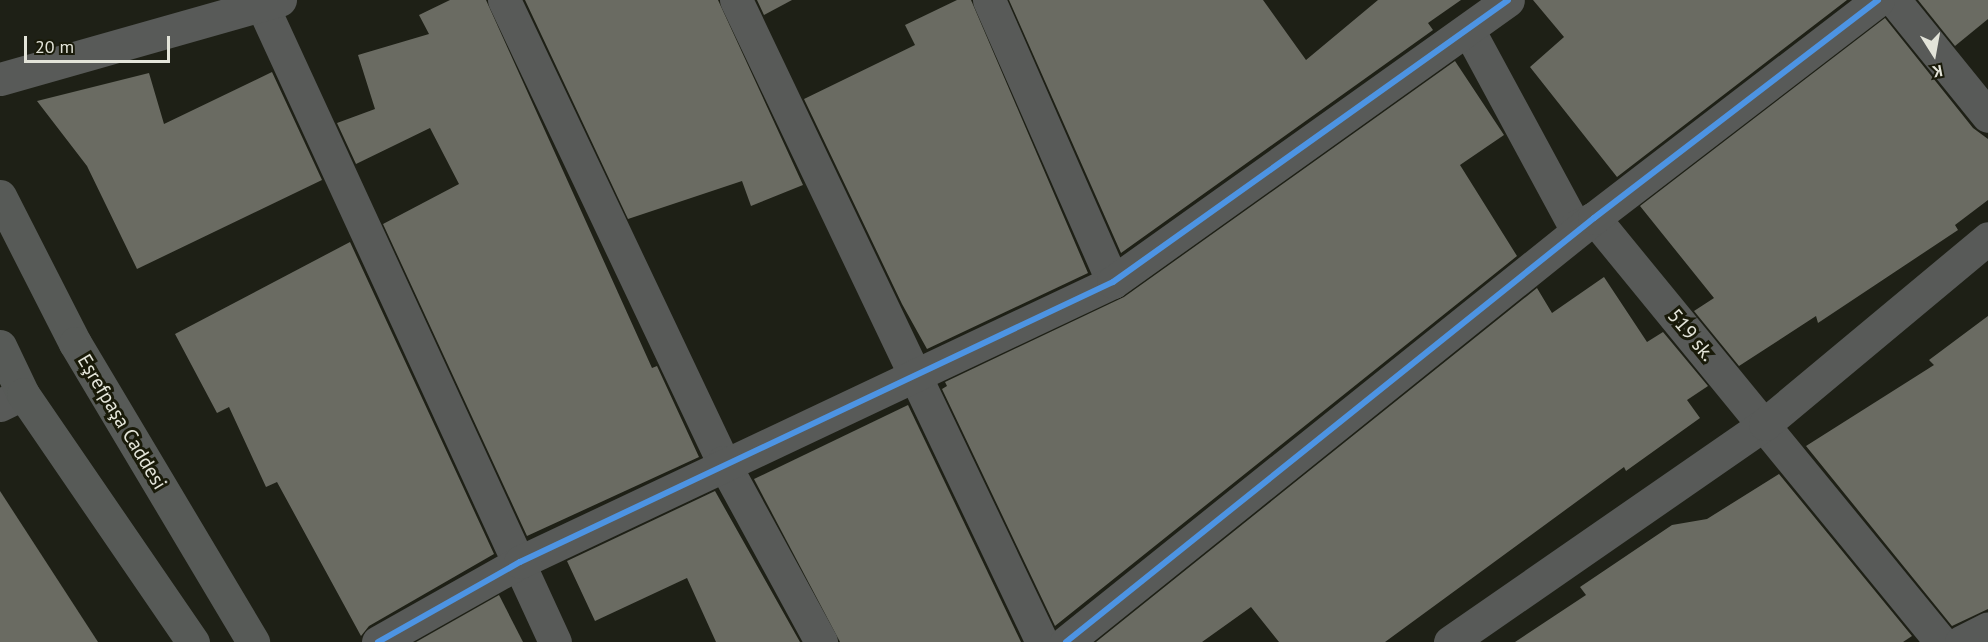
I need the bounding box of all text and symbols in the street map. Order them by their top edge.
scale bar [27,24,172,62]
north arrow [1904,24,1964,84]
text: 20 m [35,35,74,58]
text: K [1931,61,1944,82]
street label: 519 sk. [1662,304,1720,366]
street label: Eşrefpaşa Caddesi [72,350,172,494]

